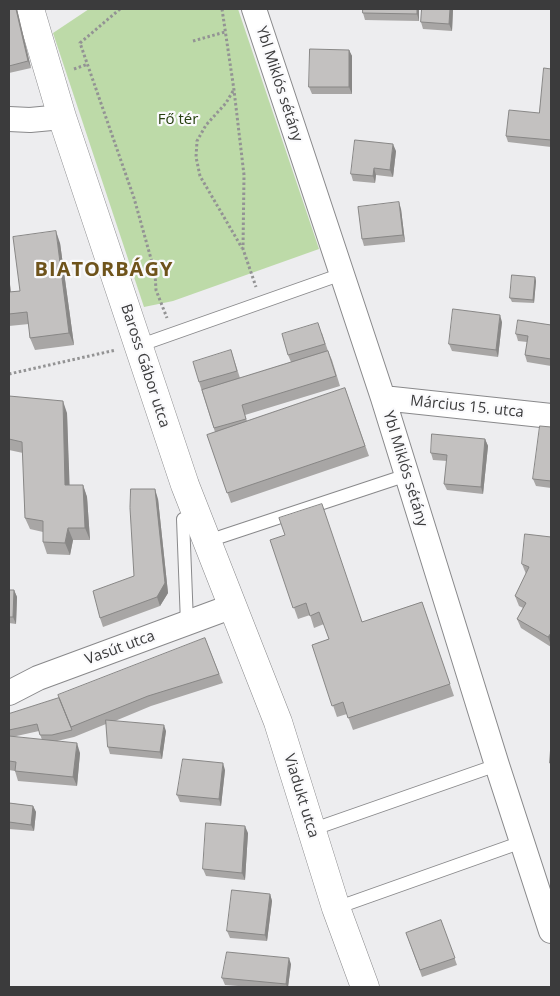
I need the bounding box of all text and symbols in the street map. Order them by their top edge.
street label: Ybl Miklós sétány [252,24,306,144]
park label: Fő tér [158,111,198,129]
district label: BIATORBÁGY [33,258,175,282]
street label: Baross Gábor utca [117,302,173,430]
street label: Március 15. utca [409,392,525,422]
street label: Ybl Miklós sétány [379,409,431,529]
street label: Vasút utca [83,627,157,669]
street label: Viadukt utca [280,752,322,840]

